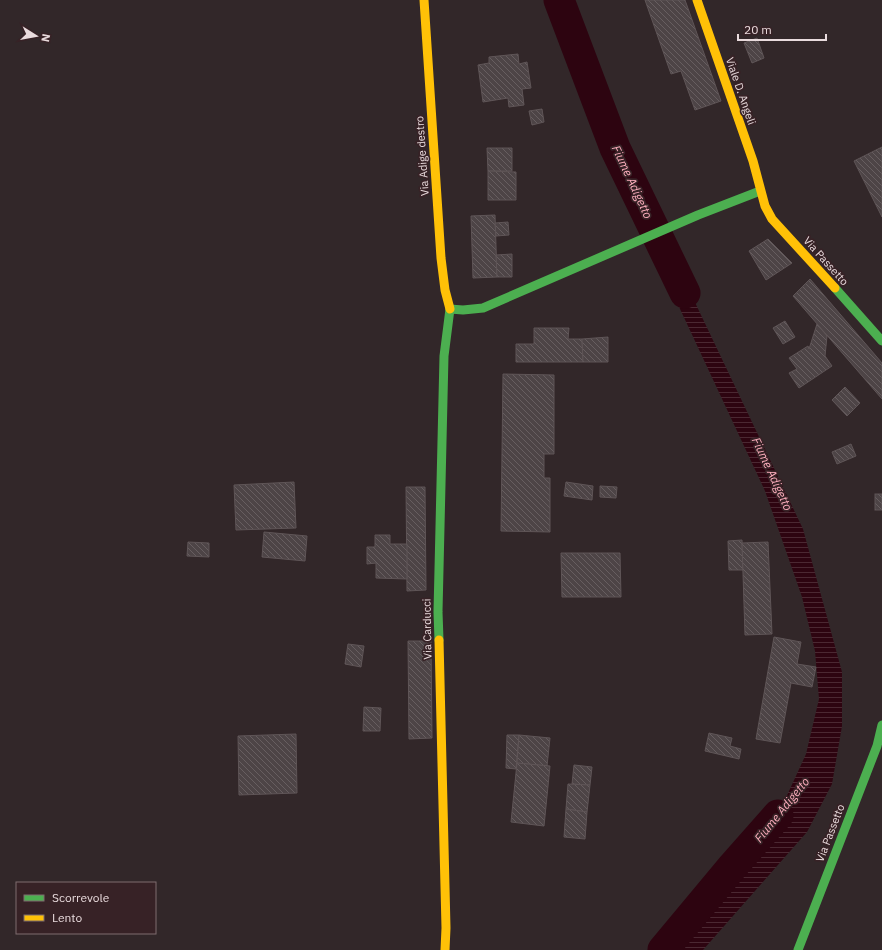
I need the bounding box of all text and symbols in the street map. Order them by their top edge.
north arrow [16,16,56,56]
scale bar [738,16,826,42]
text: 20 m [744,22,772,37]
text: N [38,33,53,43]
street label: Viale D. Angeli [723,55,759,127]
street label: Via Adige destro [412,116,432,196]
water label: Fiume Adigetto [609,143,656,221]
street label: Via Passetto [800,234,852,288]
water label: Fiume Adigetto [749,435,796,513]
street label: Via Carducci [419,598,435,660]
water label: Fiume Adigetto [751,774,813,845]
street label: Via Passetto [813,802,847,864]
legend [16,882,156,934]
text: Scorrevole [52,890,110,905]
text: Lento [52,910,82,925]

